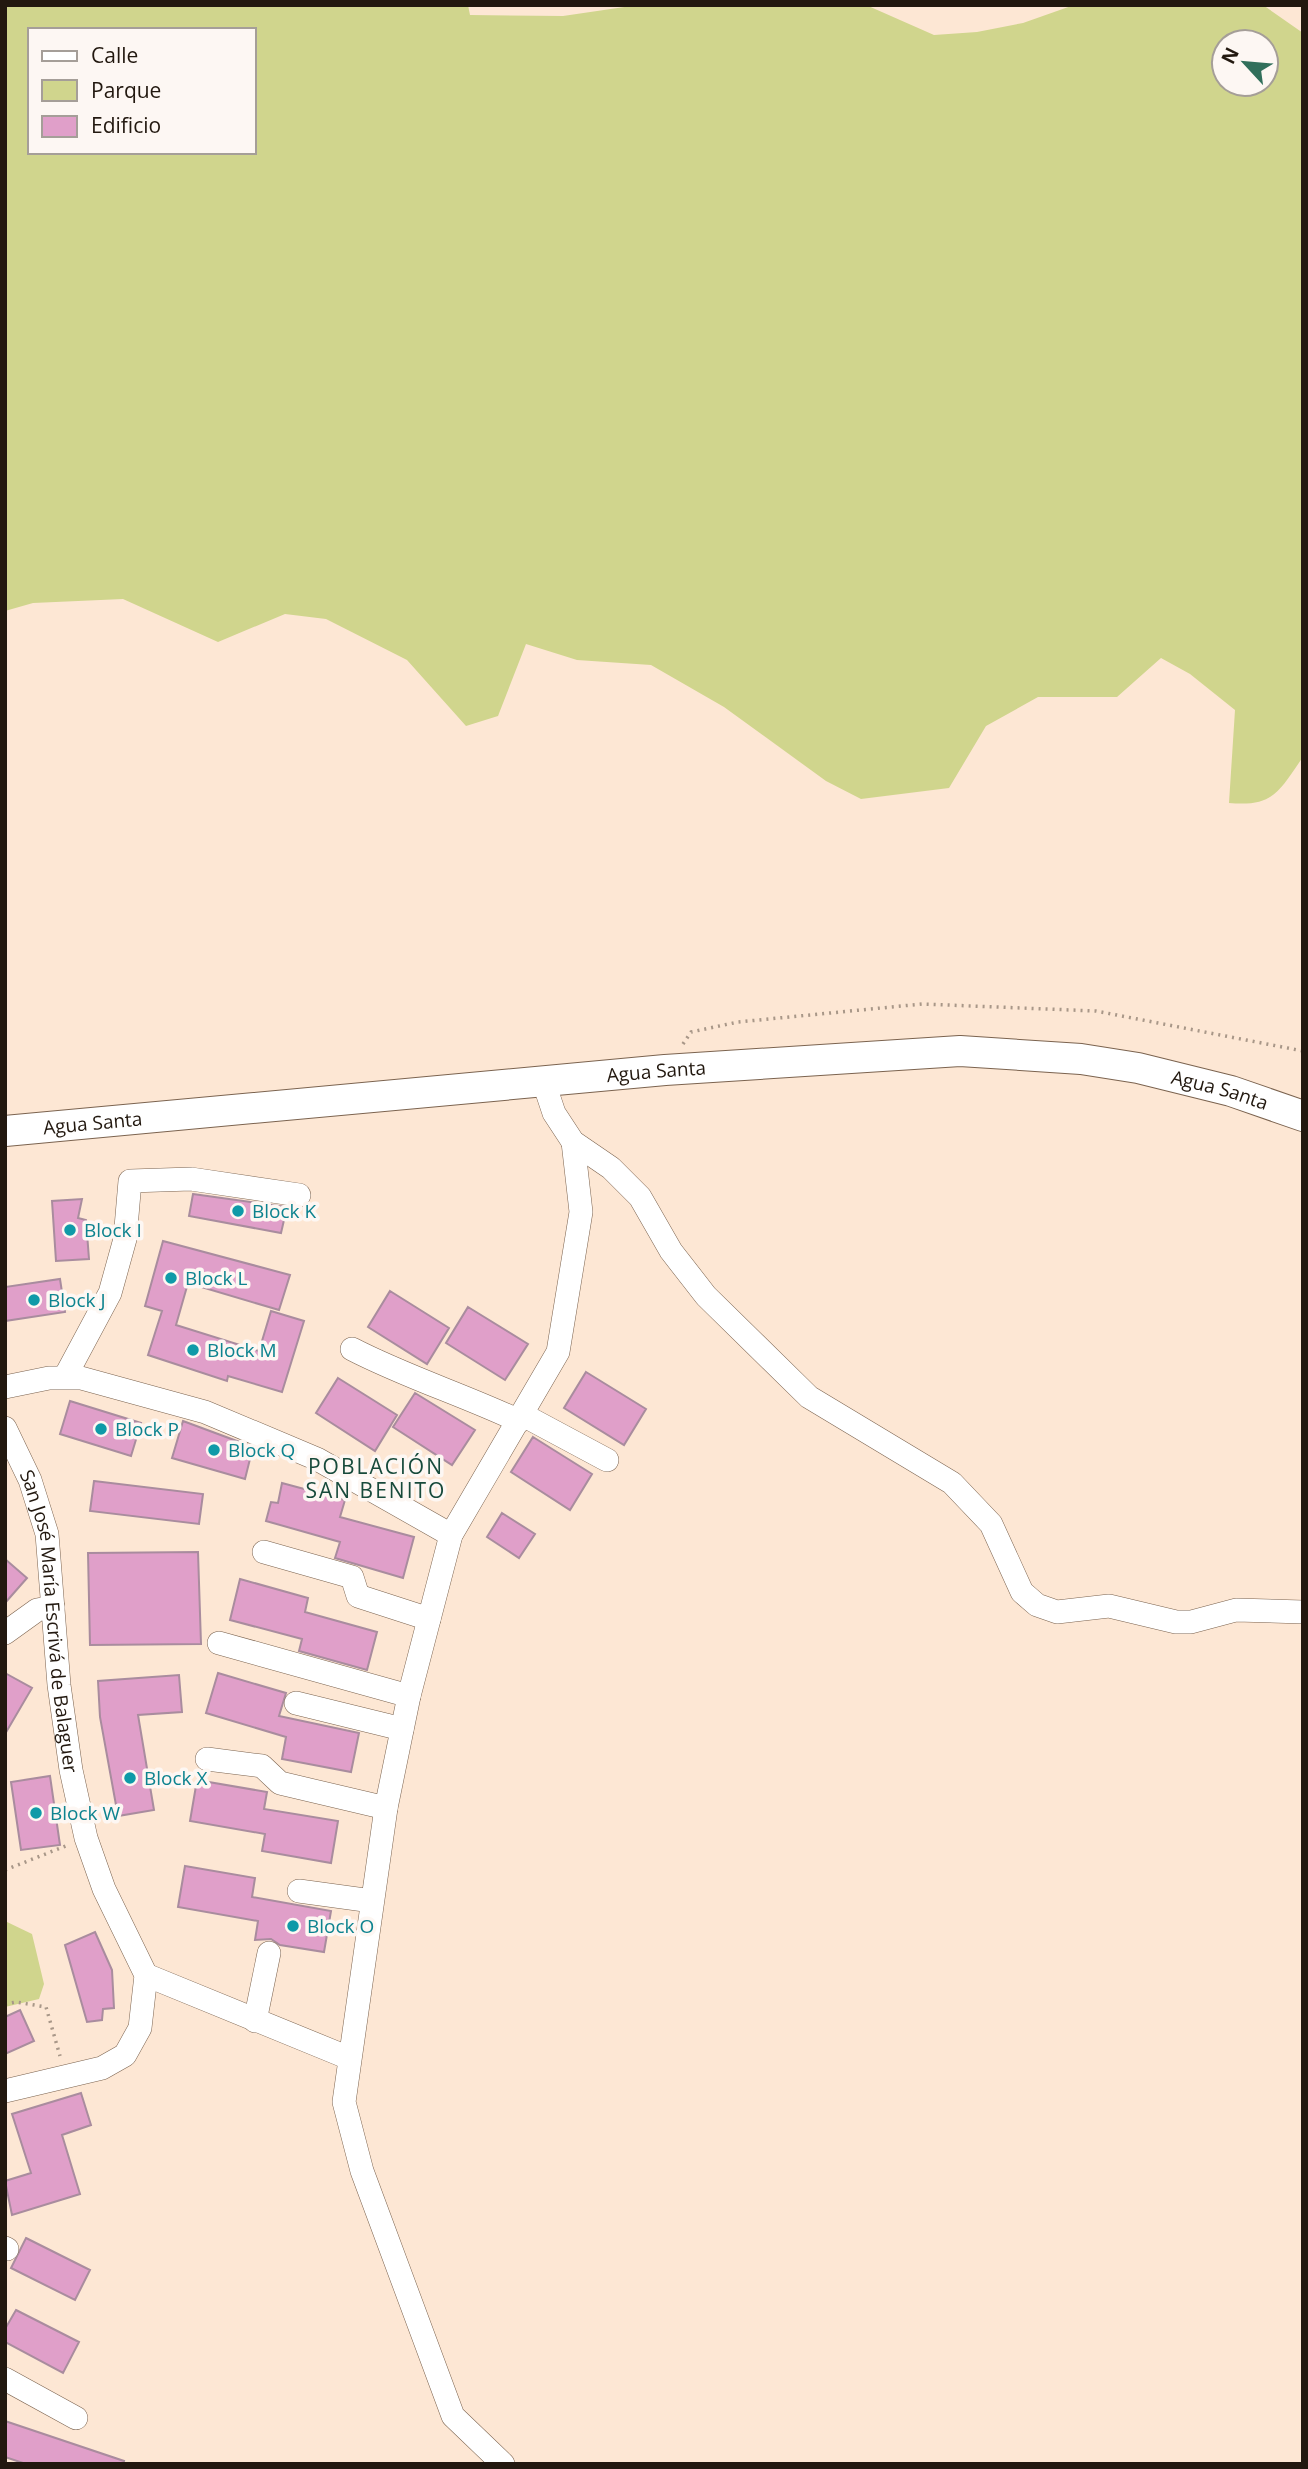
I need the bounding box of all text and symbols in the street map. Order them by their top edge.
legend [28,28,256,154]
north arrow [1210,28,1280,98]
text: Calle [91,41,138,69]
text: N [1215,43,1245,68]
text: Parque [91,76,161,104]
text: Edificio [91,111,161,139]
street label: Agua Santa [605,1054,707,1088]
street label: Agua Santa [1169,1064,1272,1116]
street label: Agua Santa [42,1105,143,1140]
place label: Block K [252,1198,317,1224]
marker: Block K [230,1203,246,1219]
place label: Block I [84,1217,142,1243]
marker: Block I [62,1222,78,1238]
place label: Block L [185,1265,248,1291]
marker: Block L [163,1270,179,1286]
place label: Block J [48,1287,106,1313]
marker: Block J [26,1292,42,1308]
place label: Block M [207,1337,277,1363]
marker: Block M [185,1342,201,1358]
place label: Block P [115,1416,179,1442]
marker: Block P [93,1421,109,1437]
place label: Block Q [228,1437,295,1463]
marker: Block Q [206,1442,222,1458]
district label: POBLACIÓN SAN BENITO [306,1452,446,1504]
street label: San José María Escrivá de Balaguer [14,1465,84,1775]
place label: Block X [144,1765,208,1791]
marker: Block X [122,1770,138,1786]
place label: Block W [50,1800,121,1826]
marker: Block W [28,1805,44,1821]
place label: Block O [307,1913,374,1939]
marker: Block O [285,1918,301,1934]

